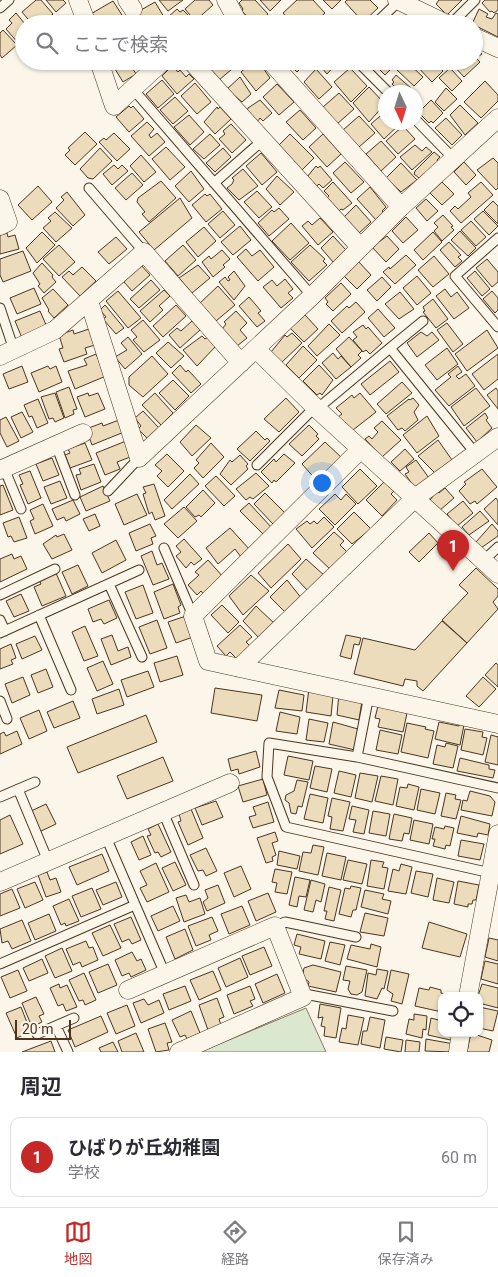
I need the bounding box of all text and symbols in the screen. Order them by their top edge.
search box [15,15,483,70]
icon: search [33,29,61,57]
text: ここで検索 [73,33,168,56]
north arrow [378,85,423,130]
your location [309,470,335,496]
pin: 1 [437,530,469,571]
map controls [438,992,483,1037]
button: locate [438,992,483,1037]
scale bar [15,1017,71,1040]
text: 20 m [22,1021,54,1037]
text: 周辺 [20,1075,62,1099]
text: ひばりが丘幼稚園 [68,1136,220,1159]
text: 1 [32,1148,42,1167]
text: 60 m [441,1148,477,1167]
text: 学校 [68,1163,100,1182]
tab: 地図 [64,1218,92,1268]
tab: 経路 [221,1218,249,1268]
tab: 保存済み [378,1218,434,1268]

